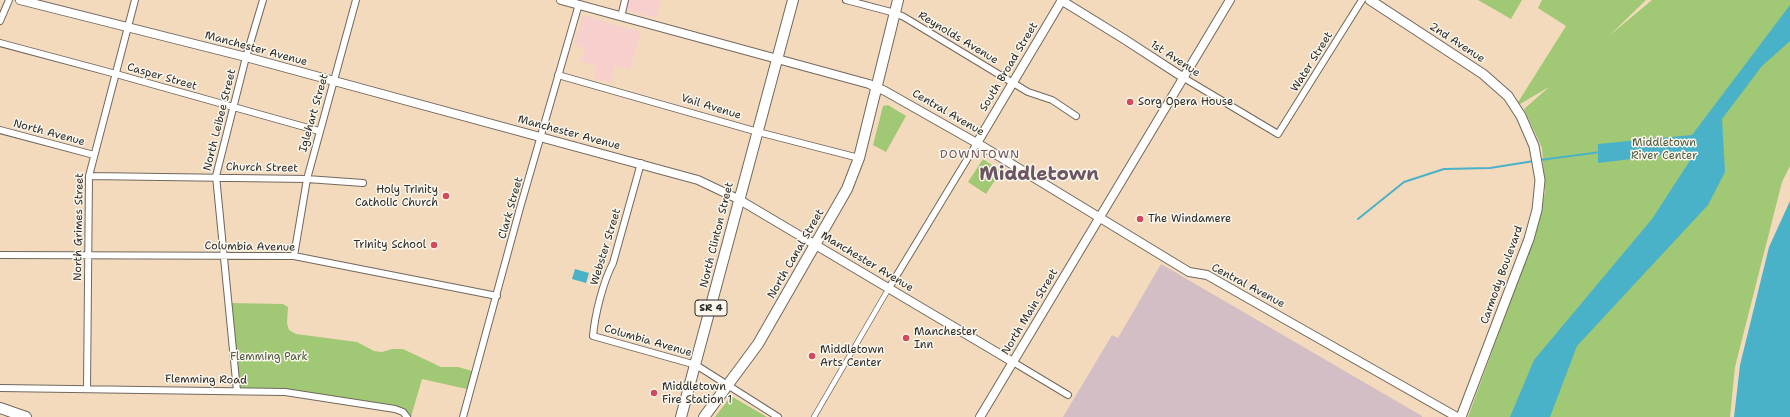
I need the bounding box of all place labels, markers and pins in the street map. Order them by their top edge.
place label: Sorg Opera House [1138,95,1233,109]
marker: Sorg Opera House [1125,97,1135,107]
place label: Holy Trinity Catholic Church [355,183,438,209]
marker: Holy Trinity Catholic Church [441,191,451,201]
place label: The Windamere [1148,212,1231,226]
marker: The Windamere [1135,214,1145,224]
place label: Trinity School [353,238,426,252]
marker: Trinity School [429,240,439,250]
place label: Manchester Inn [914,325,977,351]
marker: Manchester Inn [901,333,911,343]
place label: Middletown Arts Center [820,343,884,369]
marker: Middletown Arts Center [807,351,817,361]
place label: Middletown Fire Station 1 [662,380,732,406]
marker: Middletown Fire Station 1 [649,388,659,398]

